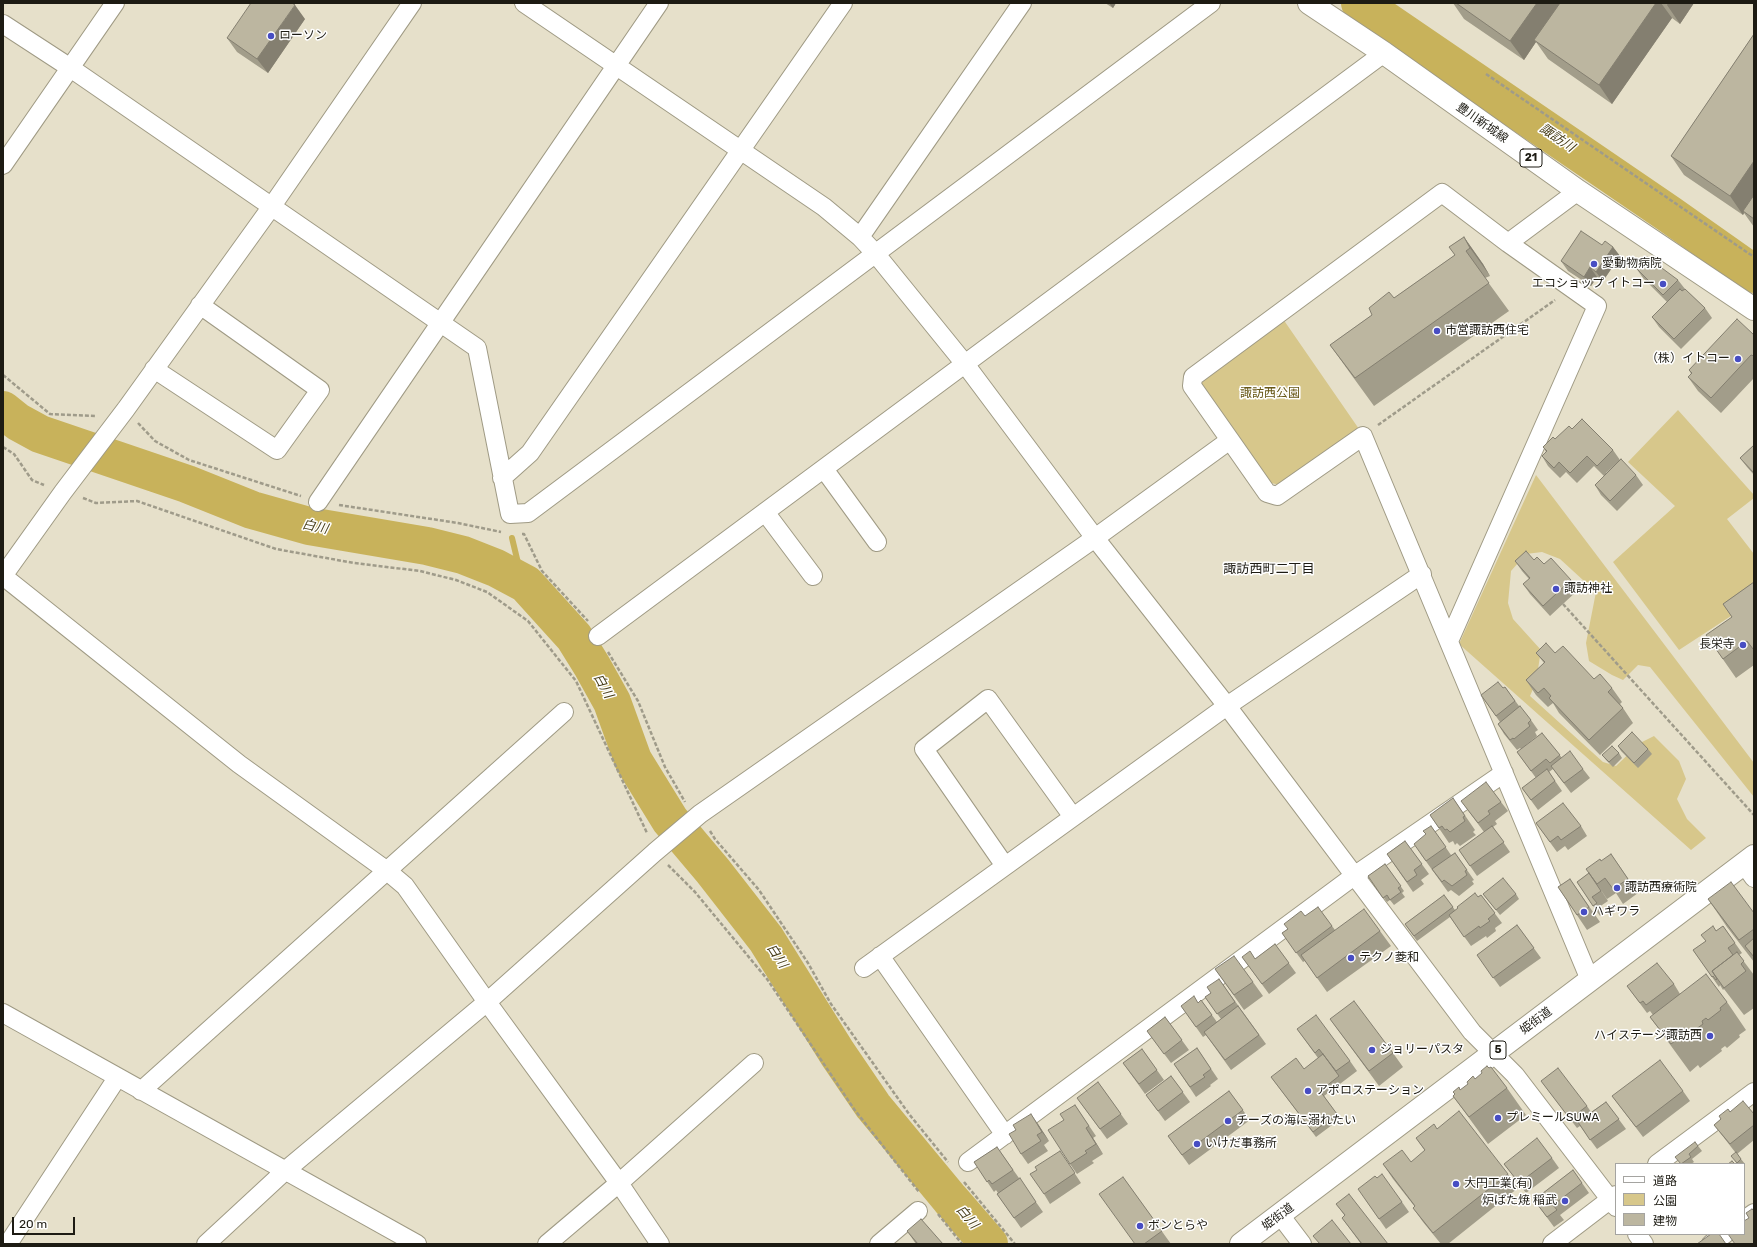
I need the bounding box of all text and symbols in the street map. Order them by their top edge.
place label: ローソン [279,29,327,43]
marker: ローソン [266,31,276,41]
street label: 豊川新城線 [1453,100,1511,146]
water label: 諏訪川 [1536,121,1578,155]
road number: 21 [1520,149,1542,167]
place label: 愛動物病院 [1602,257,1662,271]
marker: 愛動物病院 [1589,259,1599,269]
place label: エコショップ イトコー [1532,277,1655,291]
marker: エコショップ イトコー [1658,279,1668,289]
place label: 市営諏訪西住宅 [1445,324,1529,338]
marker: 市営諏訪西住宅 [1432,326,1442,336]
place label: （株）イトコー [1646,352,1730,366]
marker: （株）イトコー [1733,354,1743,364]
park label: 諏訪西公園 [1240,387,1300,401]
water label: 白川 [301,517,329,537]
district label: 諏訪西町二丁目 [1224,561,1314,577]
place label: 諏訪神社 [1564,582,1612,596]
marker: 諏訪神社 [1551,584,1561,594]
place label: 長栄寺 [1699,638,1735,652]
marker: 長栄寺 [1738,640,1748,650]
water label: 白川 [590,671,616,701]
place label: 諏訪西療術院 [1625,881,1697,895]
marker: 諏訪西療術院 [1612,883,1622,893]
place label: ハギワラ [1592,905,1640,919]
marker: ハギワラ [1579,907,1589,917]
water label: 白川 [763,941,791,971]
place label: テクノ菱和 [1359,951,1419,965]
marker: テクノ菱和 [1346,953,1356,963]
street label: 姫街道 [1517,1004,1555,1038]
place label: ハイステージ諏訪西 [1594,1029,1702,1043]
marker: ハイステージ諏訪西 [1705,1031,1715,1041]
road number: 5 [1490,1041,1506,1059]
place label: ジョリーパスタ [1380,1043,1464,1057]
marker: ジョリーパスタ [1367,1045,1377,1055]
place label: アポロステーション [1316,1084,1424,1098]
marker: アポロステーション [1303,1086,1313,1096]
place label: プレミールSUWA [1506,1111,1599,1125]
marker: プレミールSUWA [1493,1113,1503,1123]
place label: チーズの海に溺れたい [1236,1114,1356,1128]
marker: チーズの海に溺れたい [1223,1116,1233,1126]
place label: いけだ事務所 [1205,1137,1277,1151]
marker: いけだ事務所 [1192,1139,1202,1149]
legend [1615,1163,1745,1235]
text: 道路 [1653,1174,1677,1188]
place label: 大円工業(有) [1464,1177,1532,1191]
marker: 大円工業(有) [1451,1179,1461,1189]
place label: 炉ばた焼 稲武 [1482,1194,1557,1208]
text: 公園 [1653,1194,1677,1208]
marker: 炉ばた焼 稲武 [1560,1196,1570,1206]
street label: 姫街道 [1259,1200,1297,1234]
water label: 白川 [953,1202,981,1232]
scale bar [14,1209,77,1235]
text: 建物 [1653,1214,1677,1228]
text: 20 m [19,1217,47,1231]
place label: ボンとらや [1148,1219,1208,1233]
marker: ボンとらや [1135,1221,1145,1231]

